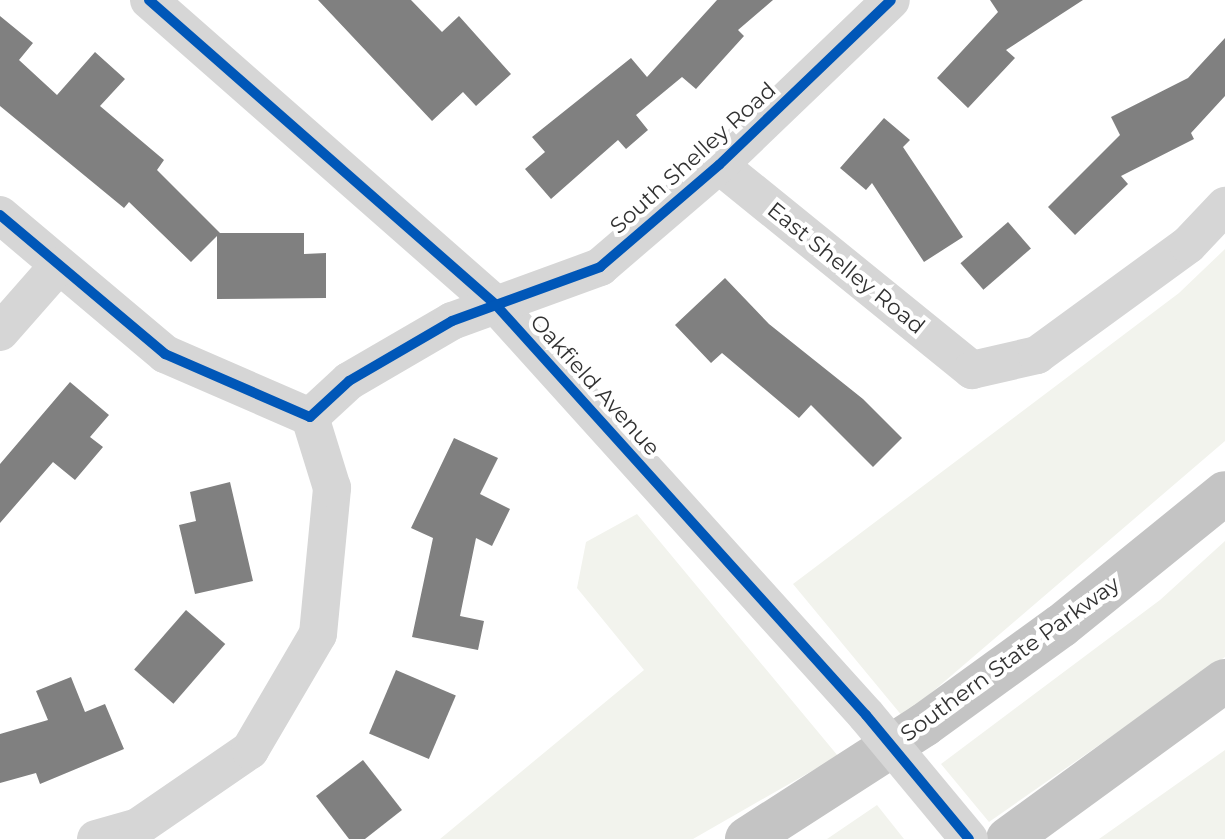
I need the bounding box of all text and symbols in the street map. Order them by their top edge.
street label: South Shelley Road [605,77,781,239]
street label: East Shelley Road [762,196,930,340]
street label: Oakfield Avenue [525,309,665,461]
street label: Southern State Parkway [895,571,1125,747]

